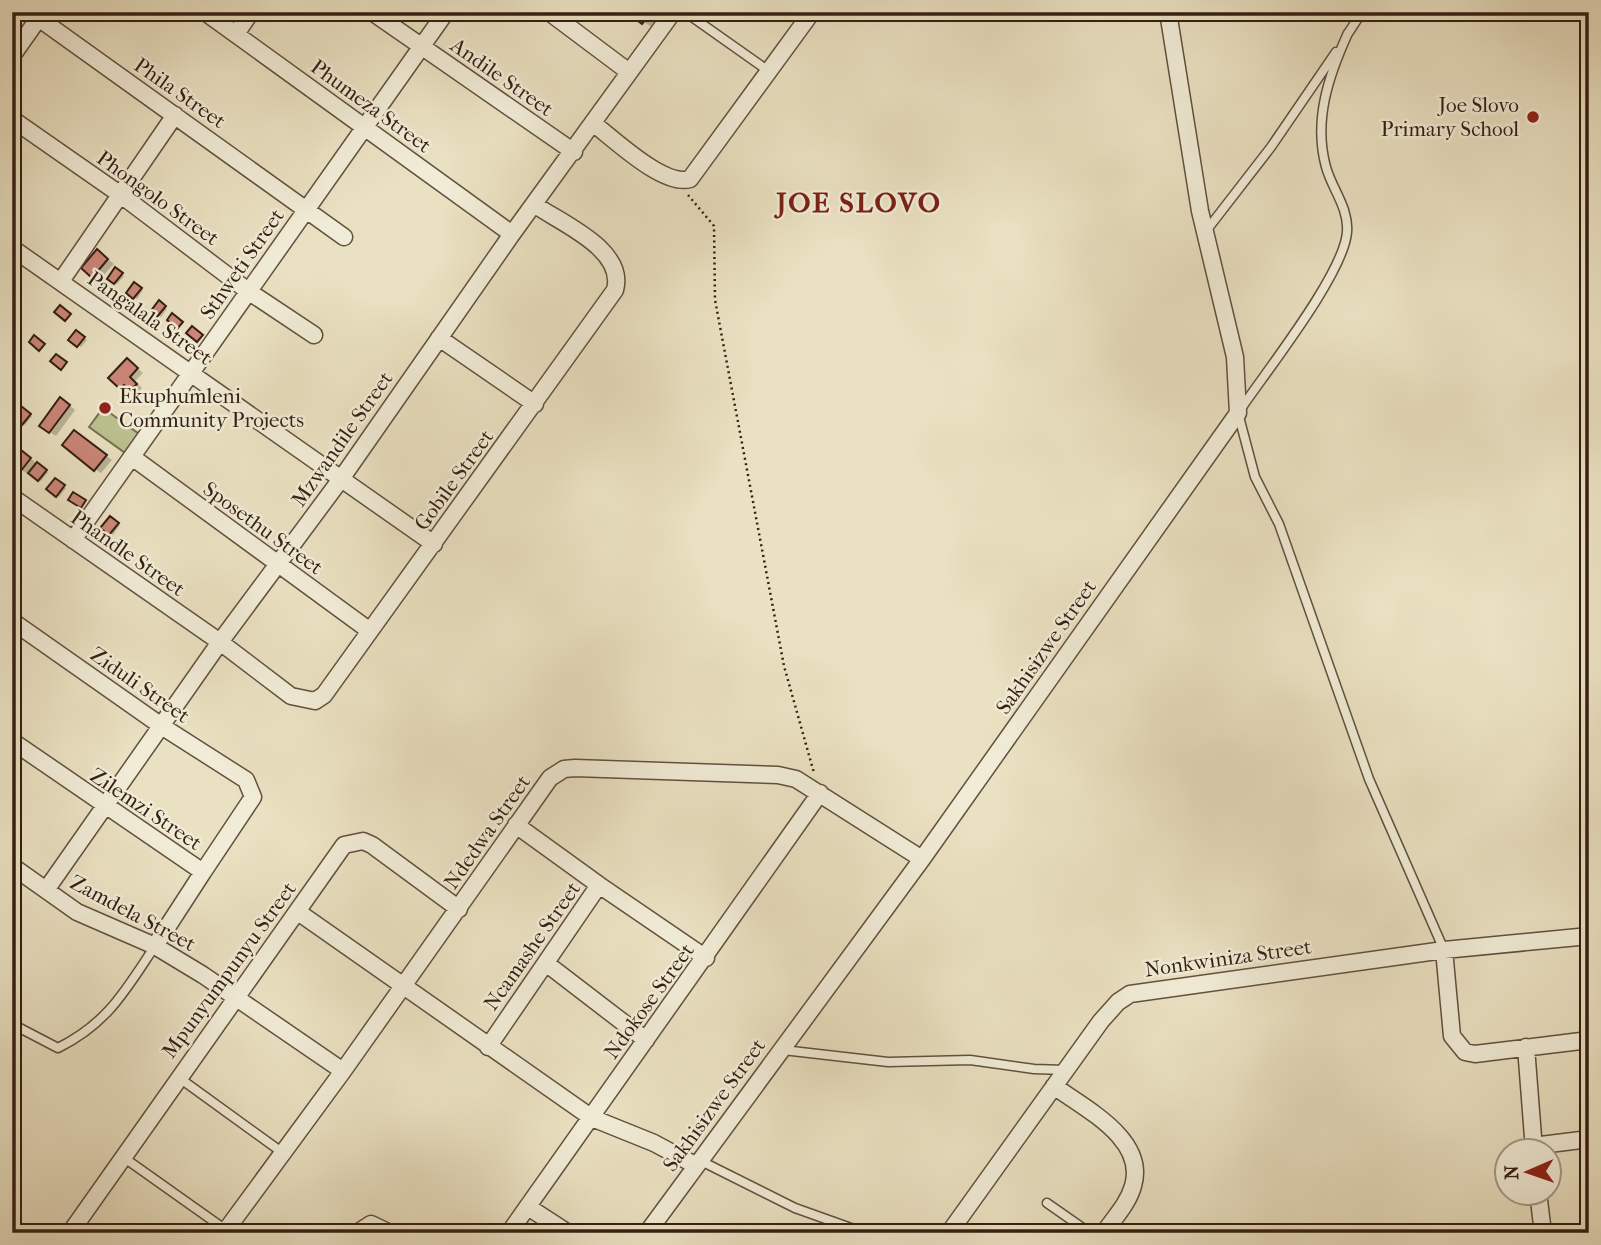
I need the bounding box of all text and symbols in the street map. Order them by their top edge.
street label: Andile Street [445,32,558,121]
street label: Phila Street [130,53,231,134]
street label: Phumeza Street [306,54,436,158]
place label: Joe Slovo Primary School [1381,93,1519,141]
marker: Joe Slovo Primary School [1525,109,1541,125]
street label: Phongolo Street [92,146,224,251]
district label: JOE SLOVO [773,186,942,219]
street label: Sthweti Street [195,204,289,324]
street label: Pangalala Street [83,266,217,370]
street label: Mzwandile Street [286,366,398,511]
place label: Ekuphumleni Community Projects [119,384,304,432]
marker: Ekuphumleni Community Projects [97,400,113,416]
street label: Gobile Street [409,425,499,535]
street label: Sposethu Street [199,477,328,580]
street label: Phandle Street [66,505,190,601]
street label: Sakhisizwe Street [991,575,1101,719]
street label: Ziduli Street [86,642,195,728]
street label: Zilemzi Street [86,763,207,855]
street label: Ndedwa Street [439,770,535,894]
street label: Zamdela Street [66,870,200,956]
street label: Mpunyumpunyu Street [157,877,301,1063]
street label: Ncamashe Street [479,877,586,1015]
street label: Nonkwiniza Street [1143,934,1313,982]
street label: Ndokose Street [599,938,699,1063]
street label: Sakhisizwe Street [658,1034,770,1176]
north arrow [1492,1136,1562,1206]
text: N [1501,1164,1523,1180]

